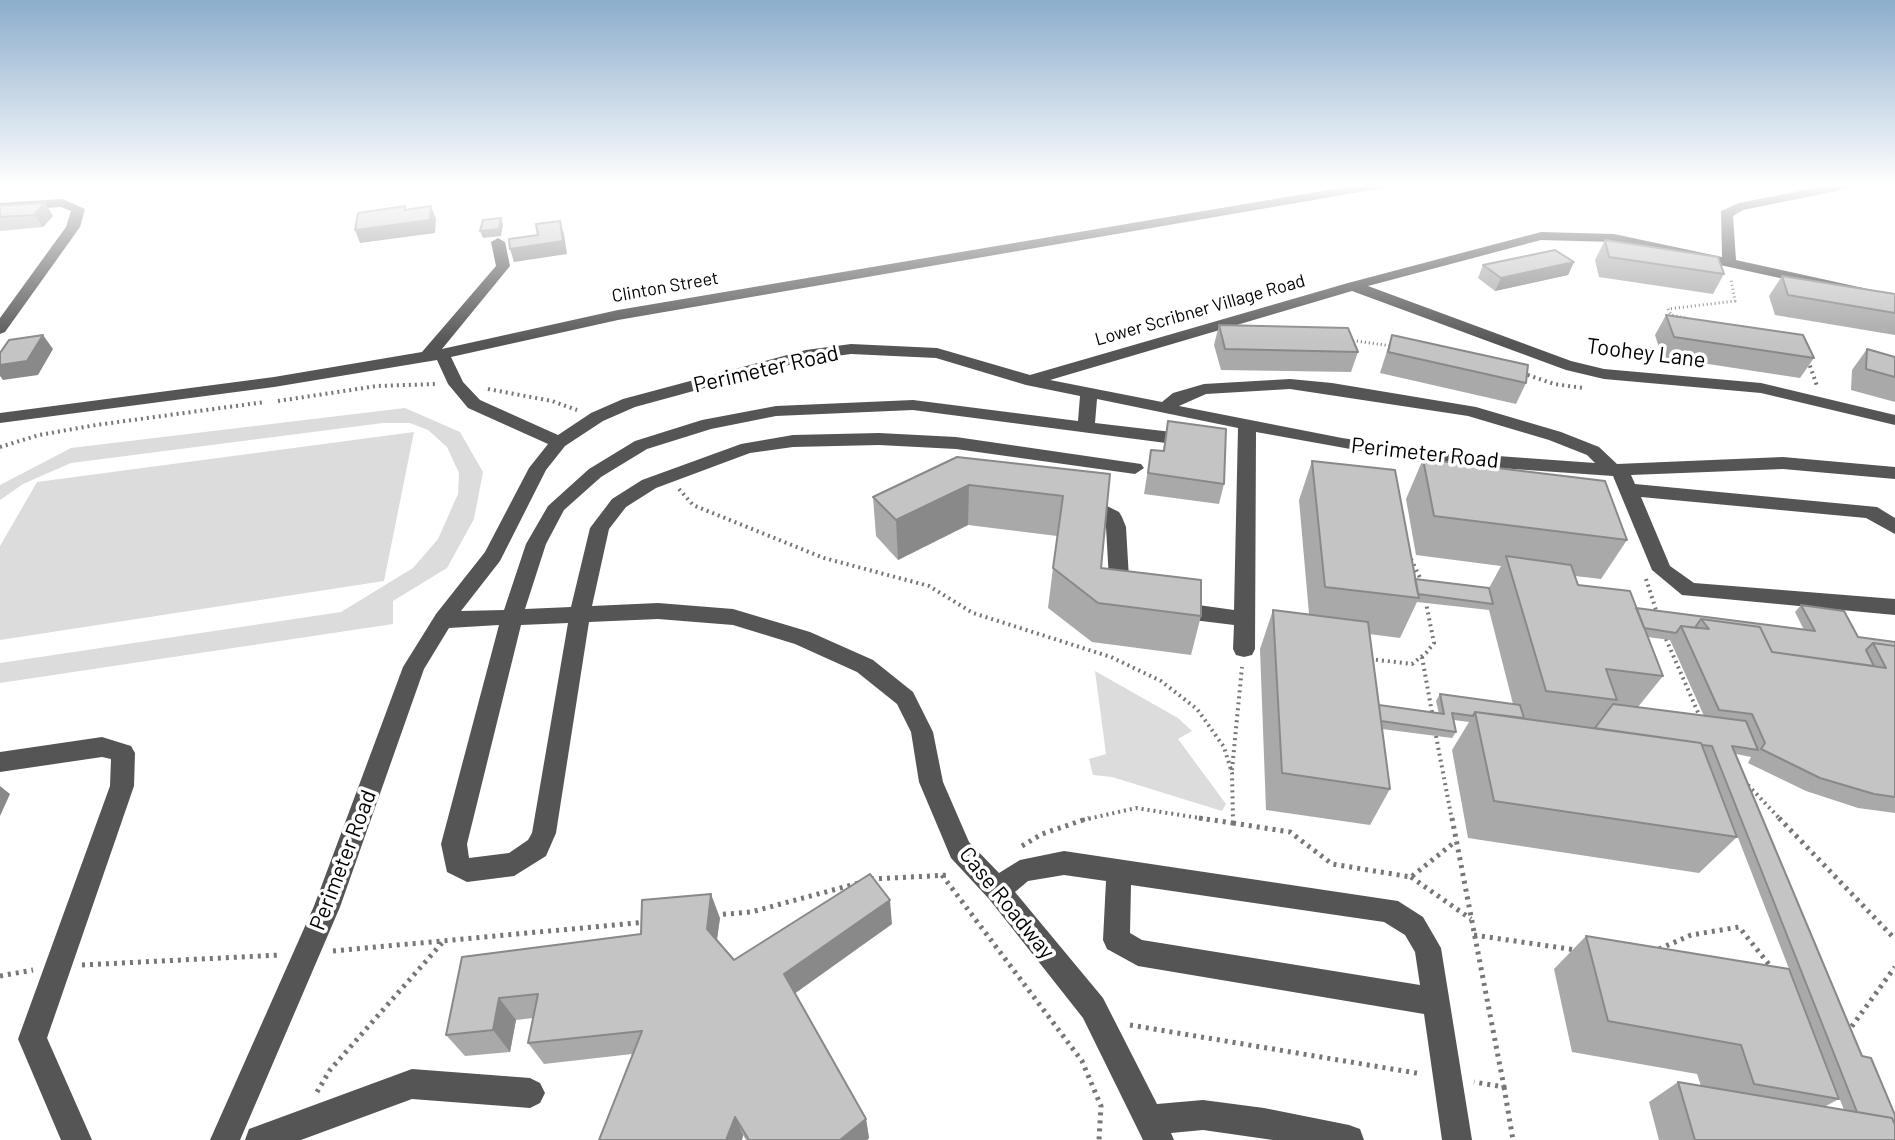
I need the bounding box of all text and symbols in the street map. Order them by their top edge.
street label: Clinton Street [610,267,720,307]
street label: Lower Scribner Village Road [1092,270,1308,350]
street label: Toohey Lane [1585,333,1707,373]
street label: Perimeter Road [691,339,841,399]
street label: Perimeter Road [1350,432,1500,474]
street label: Perimeter Road [304,786,382,934]
street label: Case Roadway [954,842,1060,964]

